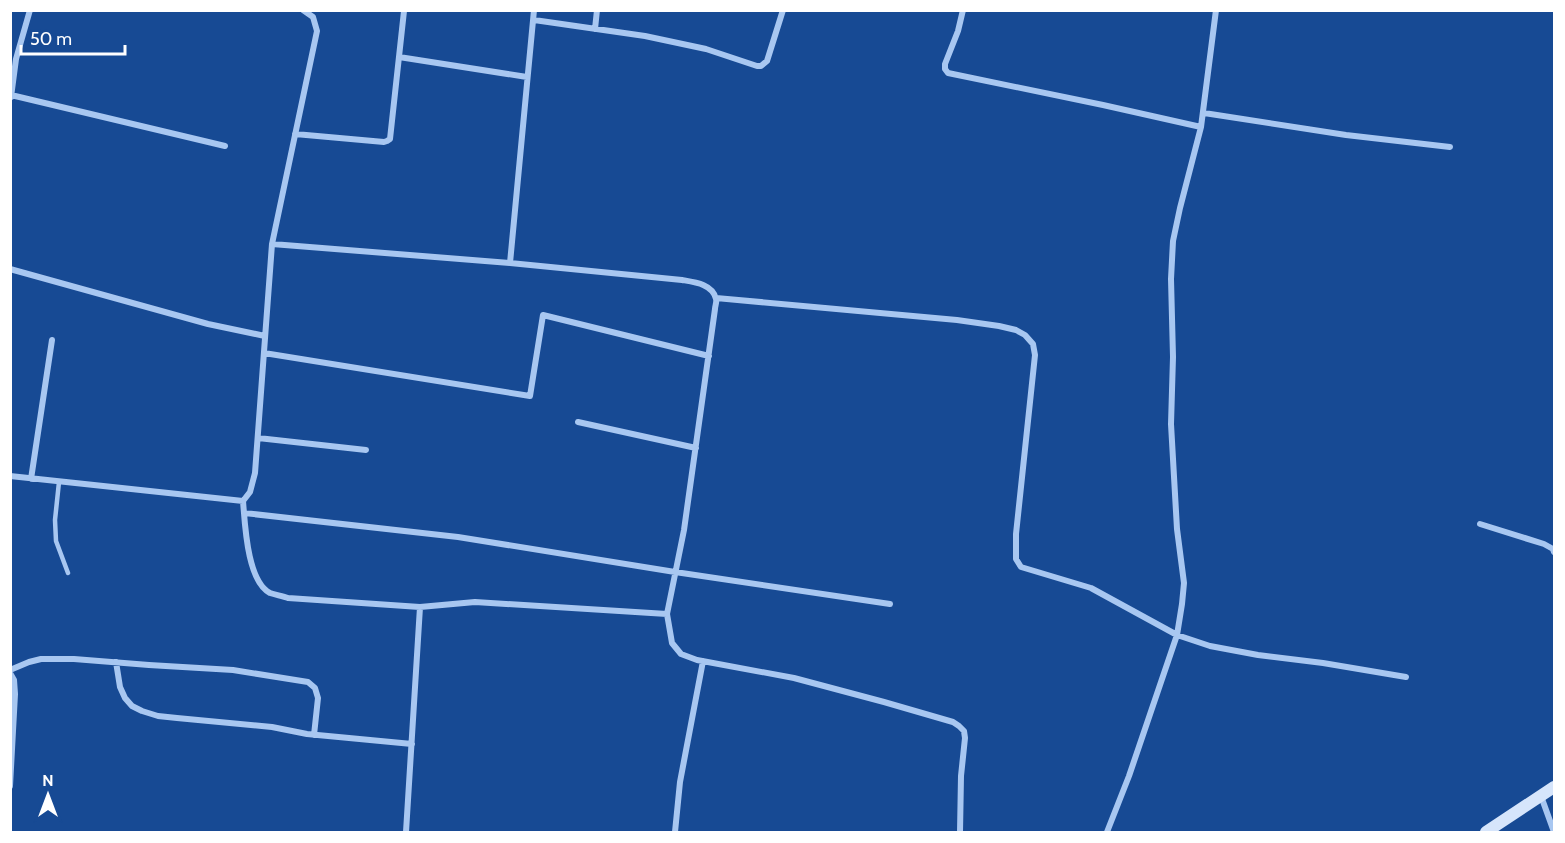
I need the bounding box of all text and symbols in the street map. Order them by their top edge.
scale bar [21,18,124,56]
text: 50 m [30,28,72,50]
north arrow [18,765,78,825]
text: N [42,771,54,790]

